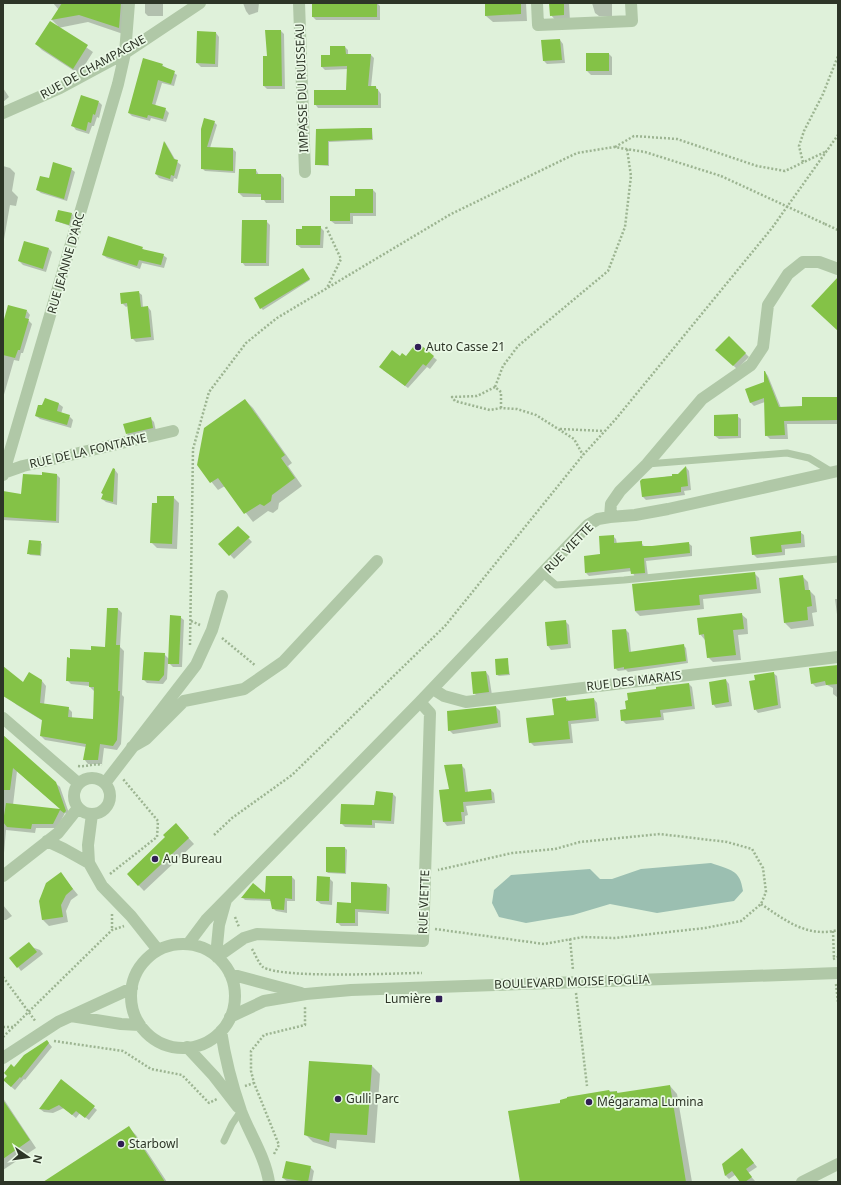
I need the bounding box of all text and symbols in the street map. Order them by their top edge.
street label: IMPASSE DU RUISSEAU [291,23,312,153]
street label: RUE DE CHAMPAGNE [37,30,149,103]
street label: RUE JEANNE D'ARC [43,210,88,316]
place label: Auto Casse 21 [426,338,505,355]
marker: Auto Casse 21 [413,342,423,352]
street label: RUE DE LA FONTAINE [28,429,148,472]
street label: RUE VIETTE [540,519,597,577]
street label: RUE DES MARAIS [586,666,683,695]
place label: Au Bureau [163,850,222,867]
marker: Au Bureau [150,854,160,864]
street label: RUE VIETTE [414,870,433,934]
street label: BOULEVARD MOISE FOGLIA [494,970,650,993]
place label: Lumière [385,990,431,1007]
marker: Lumière [434,994,444,1004]
place label: Gulli Parc [346,1090,399,1107]
place label: Mégarama Lumina [597,1093,703,1110]
marker: Gulli Parc [333,1094,343,1104]
marker: Mégarama Lumina [584,1097,594,1107]
place label: Starbowl [129,1135,179,1152]
north arrow [8,1137,48,1177]
marker: Starbowl [116,1139,126,1149]
text: N [30,1153,47,1165]

